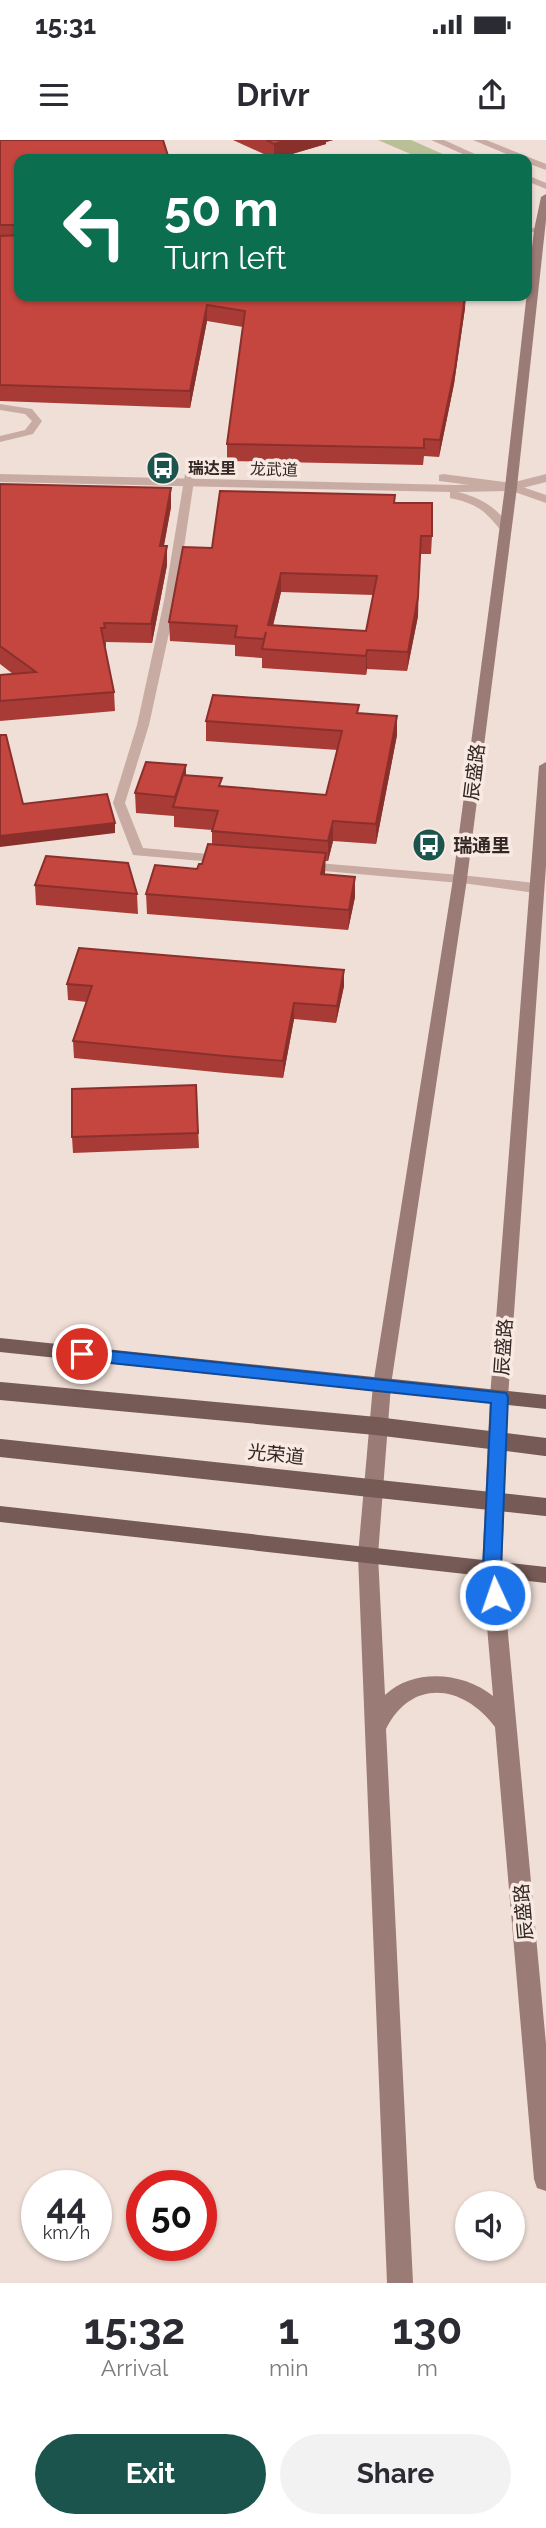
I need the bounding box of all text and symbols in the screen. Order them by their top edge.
text: 15:31 [35,10,96,40]
icon: menu [35,76,73,114]
text: Drivr [236,76,310,113]
icon: share [473,76,511,114]
text: 50 m [164,180,279,237]
icon: left [49,182,140,273]
text: Turn left [164,239,286,276]
bus stop icon: 瑞达里 [144,449,182,487]
place label: 瑞达里 [188,459,236,478]
street label: 龙武道 [250,459,298,480]
street label: 辰盛路 [460,742,488,802]
bus stop icon: 瑞通里 [410,826,448,864]
place label: 瑞通里 [453,834,510,856]
street label: 辰盛路 [490,1318,516,1376]
pin [52,1324,112,1384]
icon: arrive [63,1335,101,1373]
street label: 光荣道 [246,1440,306,1468]
position arrow [458,1558,532,1632]
street label: 辰盛路 [510,1883,536,1941]
speed limit sign: 50 [126,2170,217,2261]
text: 44 [47,2186,86,2227]
map controls [455,2191,525,2261]
button: sound [455,2191,525,2261]
text: km/h [43,2222,90,2243]
text: 15:32 [84,2305,185,2354]
text: 1 [278,2305,299,2354]
text: 130 [392,2305,462,2354]
text: Arrival [101,2354,168,2381]
text: min [269,2354,309,2381]
text: m [417,2354,438,2381]
button: Exit [35,2434,266,2514]
button: Share [280,2434,511,2514]

